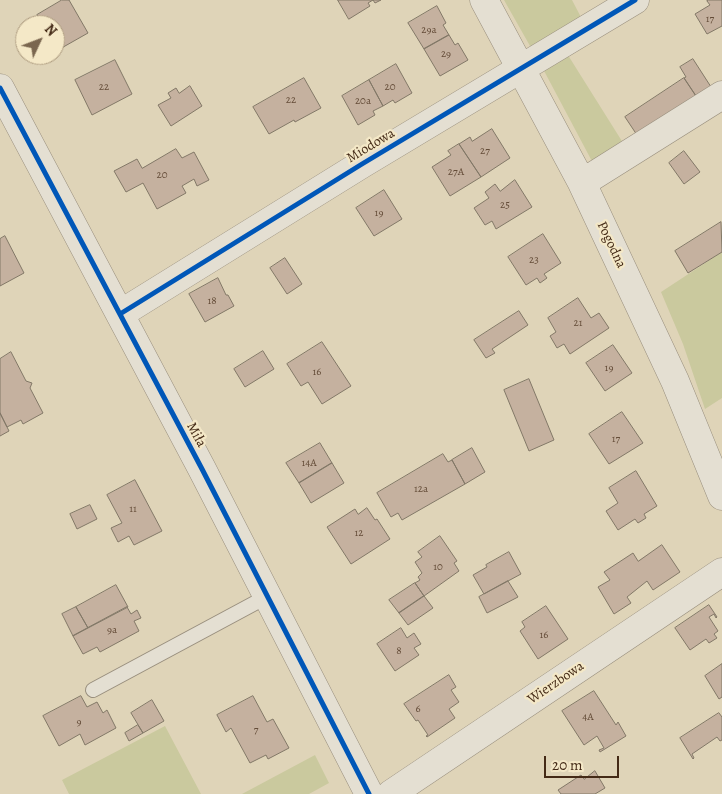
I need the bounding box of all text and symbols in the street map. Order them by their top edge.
house number: 17 [706,12,714,26]
north arrow [15,15,65,65]
text: N [40,20,61,40]
house number: 29a [421,23,437,37]
house number: 29 [441,47,451,61]
house number: 22 [99,80,109,94]
house number: 20 [384,80,396,94]
house number: 22 [286,93,296,107]
house number: 20a [355,94,371,108]
street label: Miodowa [344,125,398,167]
house number: 27 [480,144,490,158]
house number: 27A [448,165,464,179]
house number: 20 [156,168,168,182]
house number: 25 [500,198,510,212]
house number: 19 [375,206,383,220]
street label: Pogodna [593,219,629,271]
house number: 23 [529,253,539,267]
house number: 18 [207,294,217,308]
house number: 21 [574,316,582,330]
house number: 19 [605,361,613,375]
house number: 16 [313,365,321,379]
street label: Miła [182,420,210,450]
house number: 17 [612,432,620,446]
house number: 14A [301,456,317,470]
house number: 12a [414,482,428,496]
house number: 11 [129,502,137,516]
house number: 12 [355,526,363,540]
house number: 10 [433,560,443,574]
house number: 9a [107,623,117,637]
house number: 16 [540,628,548,642]
house number: 8 [396,644,402,658]
street label: Wierzbowa [525,658,587,708]
house number: 6 [415,702,421,716]
house number: 4A [582,710,594,724]
house number: 9 [76,715,82,729]
house number: 7 [254,723,258,737]
scale bar [547,746,622,778]
text: 20 m [552,755,583,775]

